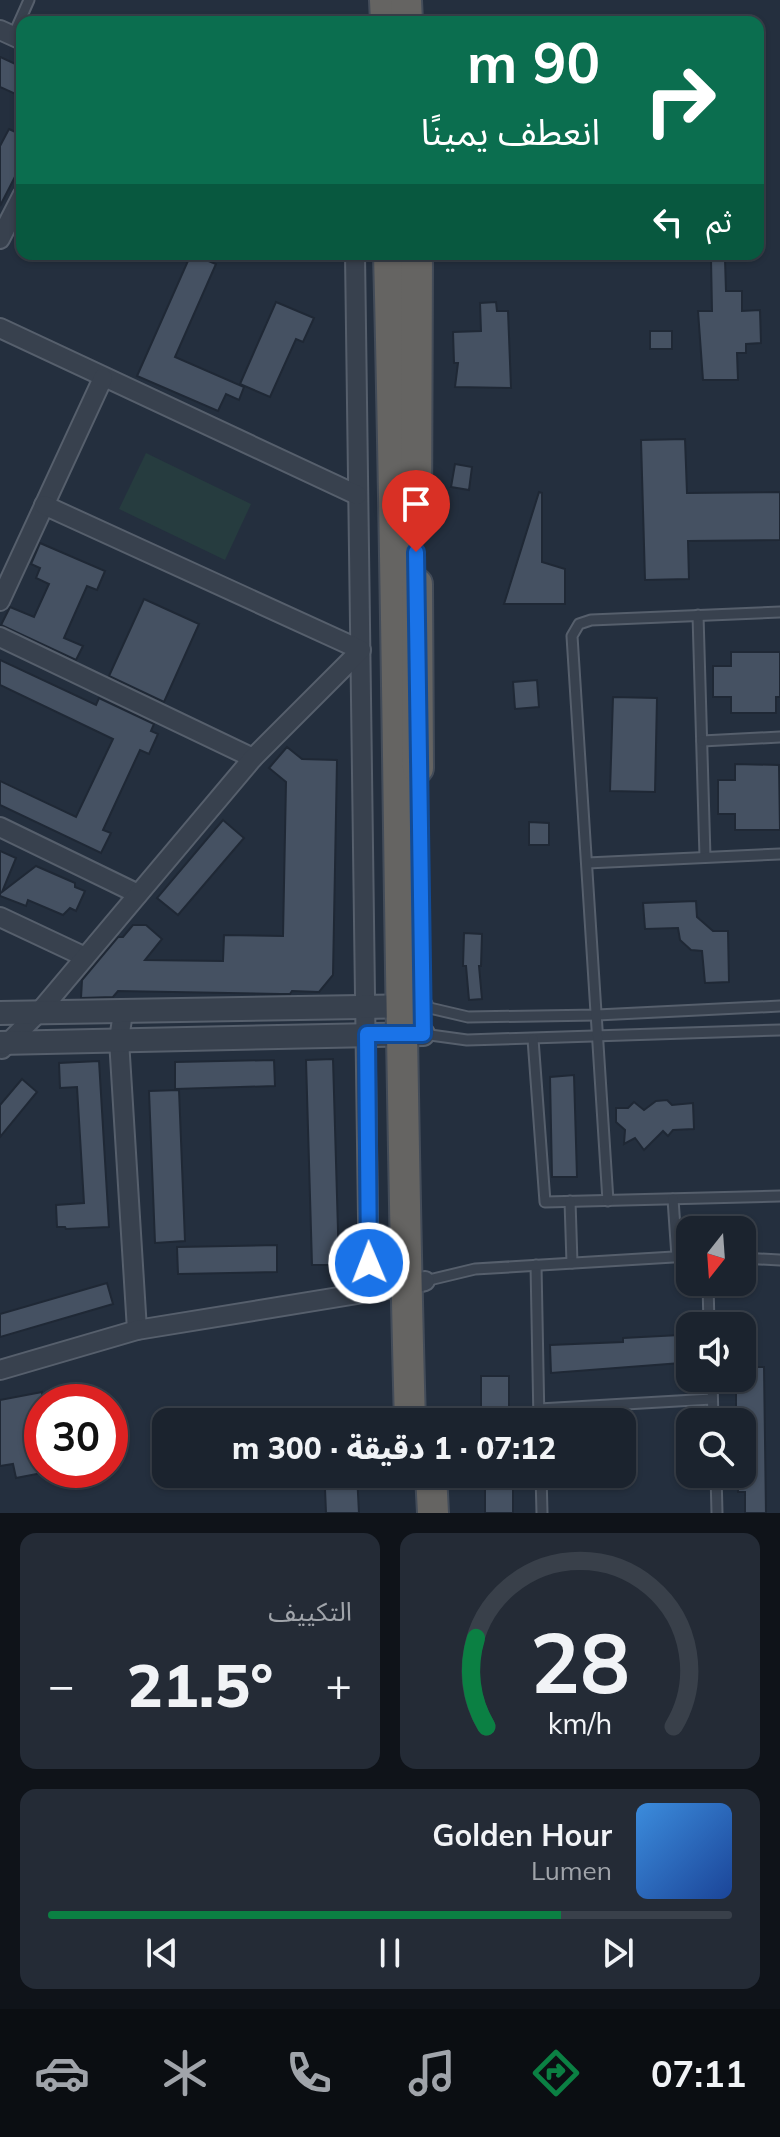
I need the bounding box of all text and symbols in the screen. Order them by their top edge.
text: 90 m [467,27,600,97]
icon: right [628,48,732,152]
text: انعطف يمينًا [421,109,600,154]
icon: left [646,200,690,244]
text: ثم [706,202,732,240]
pin [382,470,450,552]
icon: arrive [394,482,438,526]
north arrow [676,1216,756,1296]
map controls [676,1216,756,1488]
position arrow [327,1221,411,1305]
button: sound [676,1312,756,1392]
speed limit sign: 30 [24,1384,128,1488]
button: search [676,1408,756,1488]
text: 07:12 · 1 دقيقة · 300 m [232,1429,556,1467]
text: التكييف [268,1595,352,1628]
text: 28 [530,1609,630,1714]
text: 21.5° [127,1647,273,1722]
text: − [48,1657,74,1712]
text: + [326,1657,352,1712]
text: km/h [548,1705,612,1741]
text: Golden Hour [432,1816,612,1854]
text: Lumen [531,1854,612,1887]
icon: previous [140,1931,184,1975]
icon: pause [368,1931,412,1975]
icon: next [596,1931,640,1975]
icon: car [34,2045,90,2101]
icon: climate [157,2045,213,2101]
icon: phone [281,2045,337,2101]
icon: music [404,2045,460,2101]
icon: directions [528,2045,584,2101]
text: 07:11 [651,2051,746,2096]

